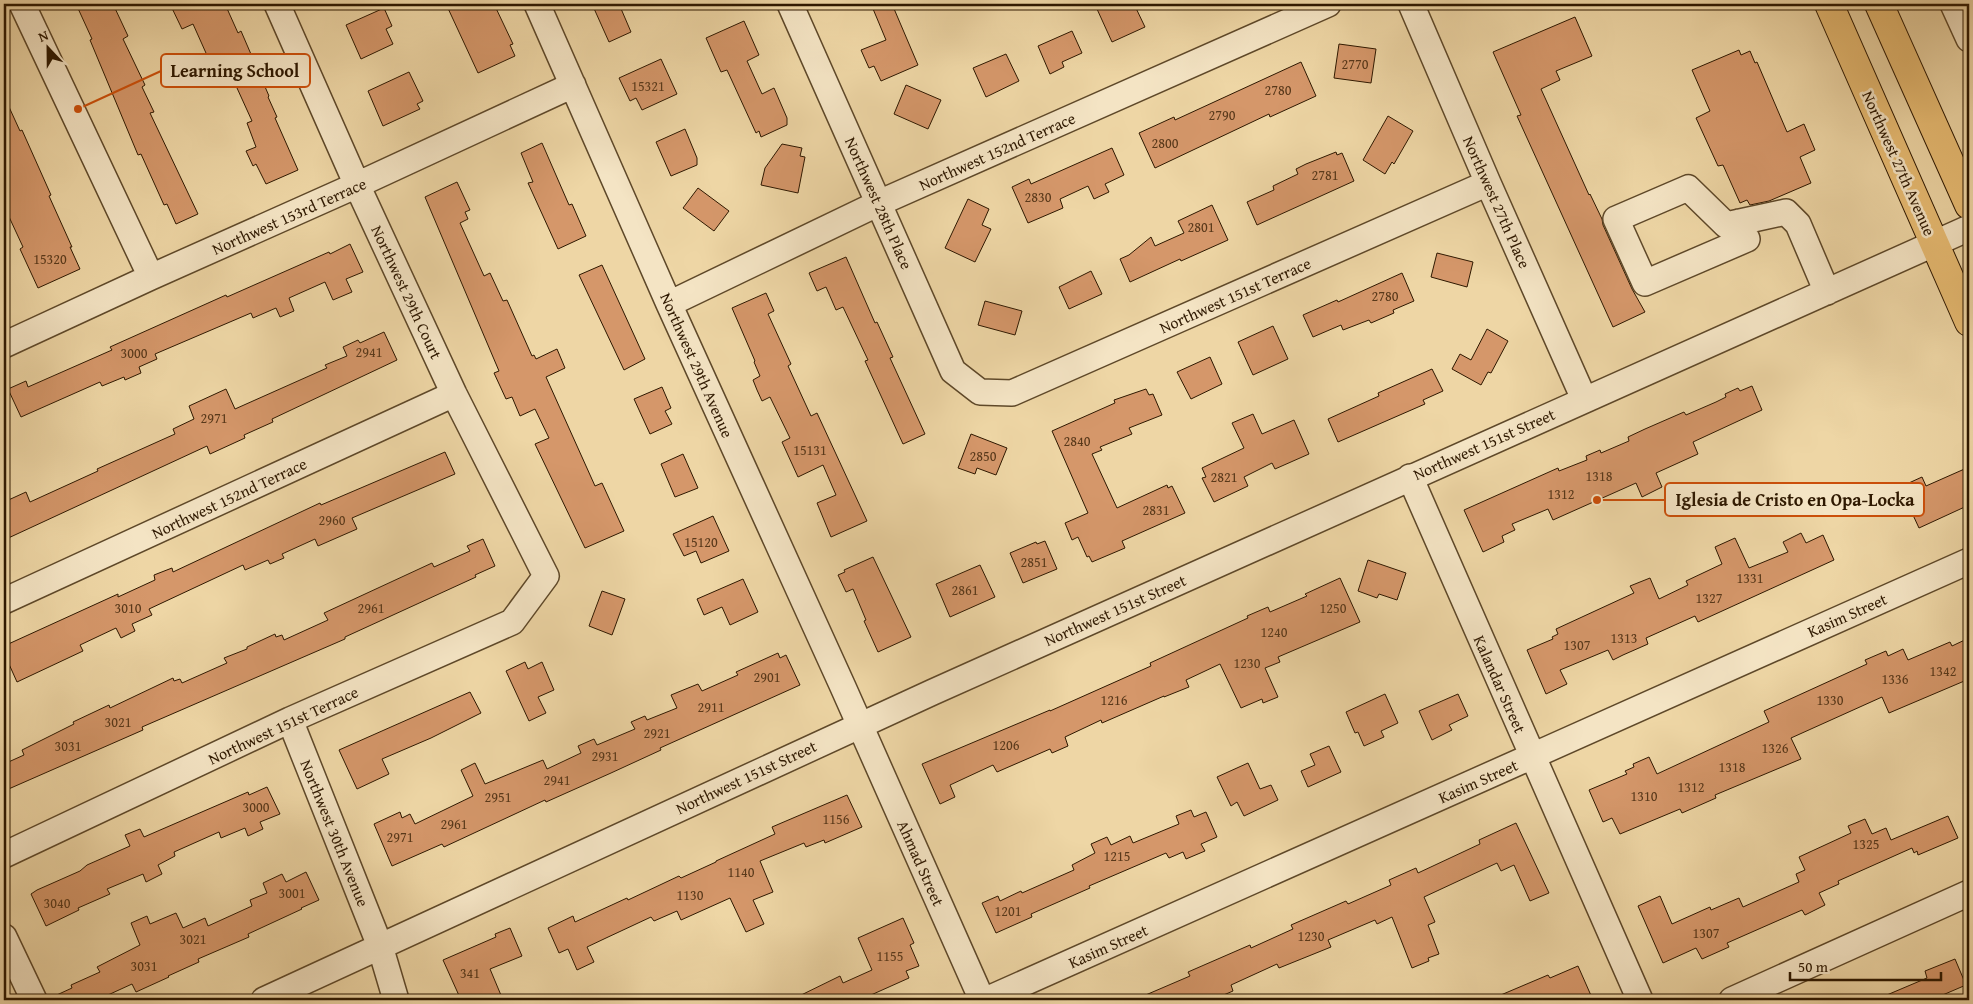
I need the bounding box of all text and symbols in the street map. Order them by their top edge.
north arrow [22,22,72,72]
text: N [35,25,52,47]
callout: Learning School [161,54,310,87]
house number: 2770 [1342,54,1369,74]
text: Learning School [171,57,300,84]
house number: 15321 [631,76,665,96]
house number: 2780 [1265,80,1292,100]
street label: Northwest 27th Avenue [1856,87,1942,239]
house number: 2790 [1209,105,1236,125]
street label: Northwest 152nd Terrace [915,106,1079,196]
street label: Northwest 27th Place [1457,132,1537,272]
street label: Northwest 28th Place [839,133,919,273]
house number: 2800 [1152,133,1179,153]
house number: 2781 [1312,165,1338,185]
street label: Northwest 153rd Terrace [208,171,370,261]
house number: 2830 [1025,187,1052,207]
house number: 2801 [1188,217,1214,237]
street label: Northwest 29th Court [365,221,449,363]
house number: 15320 [33,249,67,269]
street label: Northwest 151st Terrace [1155,251,1315,339]
house number: 2780 [1372,286,1399,306]
street label: Northwest 29th Avenue [654,289,740,441]
house number: 2941 [356,342,382,362]
house number: 3000 [121,343,148,363]
street label: Northwest 151st Street [1409,402,1559,486]
house number: 2971 [201,408,227,428]
house number: 2840 [1064,431,1091,451]
house number: 15131 [793,440,827,460]
house number: 2850 [970,446,997,466]
street label: Northwest 152nd Terrace [147,451,311,545]
house number: 1318 [1586,466,1613,486]
house number: 2821 [1211,467,1237,487]
callout: Iglesia de Cristo en Opa-Locka [1665,483,1924,516]
house number: 1312 [1548,484,1574,504]
text: Iglesia de Cristo en Opa-Locka [1676,486,1915,513]
house number: 2831 [1143,500,1169,520]
house number: 2960 [319,510,346,530]
house number: 15120 [684,532,718,552]
house number: 2851 [1021,552,1047,572]
street label: Northwest 151st Street [1040,568,1190,652]
house number: 1331 [1737,568,1763,588]
house number: 2861 [952,580,978,600]
street label: Kasim Street [1803,587,1891,643]
house number: 1327 [1696,588,1723,608]
house number: 3010 [115,598,142,618]
house number: 2961 [358,598,384,618]
house number: 1250 [1320,598,1347,618]
house number: 1240 [1261,622,1288,642]
house number: 1313 [1611,628,1637,648]
street label: Kalandar Street [1468,631,1532,737]
house number: 1307 [1564,635,1591,655]
house number: 1230 [1234,653,1261,673]
house number: 1342 [1930,661,1956,681]
house number: 2901 [754,667,780,687]
house number: 1336 [1882,669,1909,689]
street label: Northwest 151st Terrace [204,680,362,770]
house number: 1216 [1101,690,1128,710]
house number: 1330 [1817,690,1844,710]
house number: 2911 [698,697,724,717]
house number: 3021 [105,712,131,732]
house number: 2921 [644,723,670,743]
street label: Northwest 151st Street [672,734,821,820]
house number: 1206 [993,735,1020,755]
house number: 3031 [55,736,81,756]
house number: 1326 [1762,738,1789,758]
house number: 2931 [592,746,618,766]
street label: Kasim Street [1434,753,1522,809]
street label: Northwest 30th Avenue [295,756,375,910]
house number: 1318 [1719,757,1746,777]
house number: 2941 [544,770,570,790]
house number: 1312 [1678,777,1704,797]
house number: 1310 [1631,786,1658,806]
house number: 2951 [485,787,511,807]
house number: 3000 [243,797,270,817]
house number: 1156 [823,809,850,829]
house number: 2961 [441,814,467,834]
street label: Ahmad Street [891,816,951,910]
house number: 2971 [387,827,413,847]
house number: 1325 [1853,834,1879,854]
house number: 1215 [1104,846,1130,866]
house number: 1140 [728,862,755,882]
house number: 3001 [279,883,305,903]
house number: 1130 [677,885,704,905]
house number: 3040 [44,893,71,913]
house number: 1201 [995,901,1021,921]
street label: Kasim Street [1064,918,1152,974]
house number: 1307 [1693,923,1720,943]
house number: 1230 [1298,926,1325,946]
house number: 3021 [180,929,206,949]
house number: 1155 [877,946,903,966]
scale bar [1790,949,1942,981]
house number: 3031 [131,956,157,976]
text: 50 m [1798,956,1829,977]
house number: 341 [460,963,480,983]

